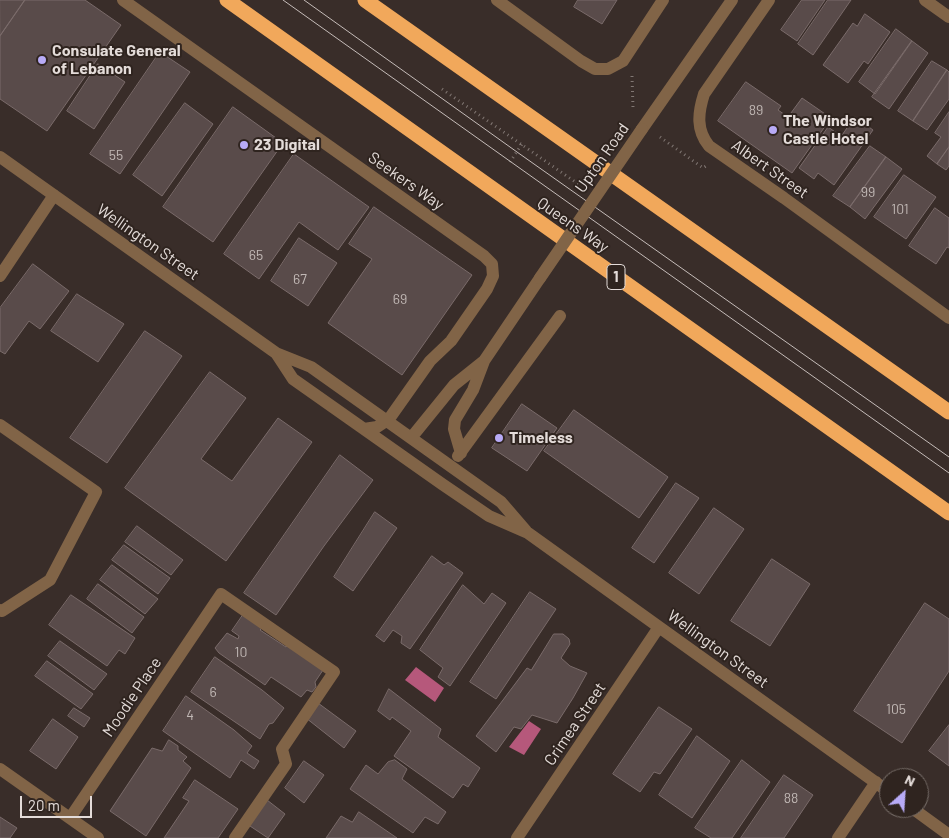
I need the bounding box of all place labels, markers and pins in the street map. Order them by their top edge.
place label: Consulate General of Lebanon [52,41,181,79]
marker: Consulate General of Lebanon [36,54,48,66]
place label: The Windsor Castle Hotel [783,111,872,149]
marker: The Windsor Castle Hotel [767,124,779,136]
place label: 23 Digital [254,135,320,155]
marker: 23 Digital [238,139,250,151]
place label: Timeless [509,428,573,448]
marker: Timeless [493,432,505,444]

